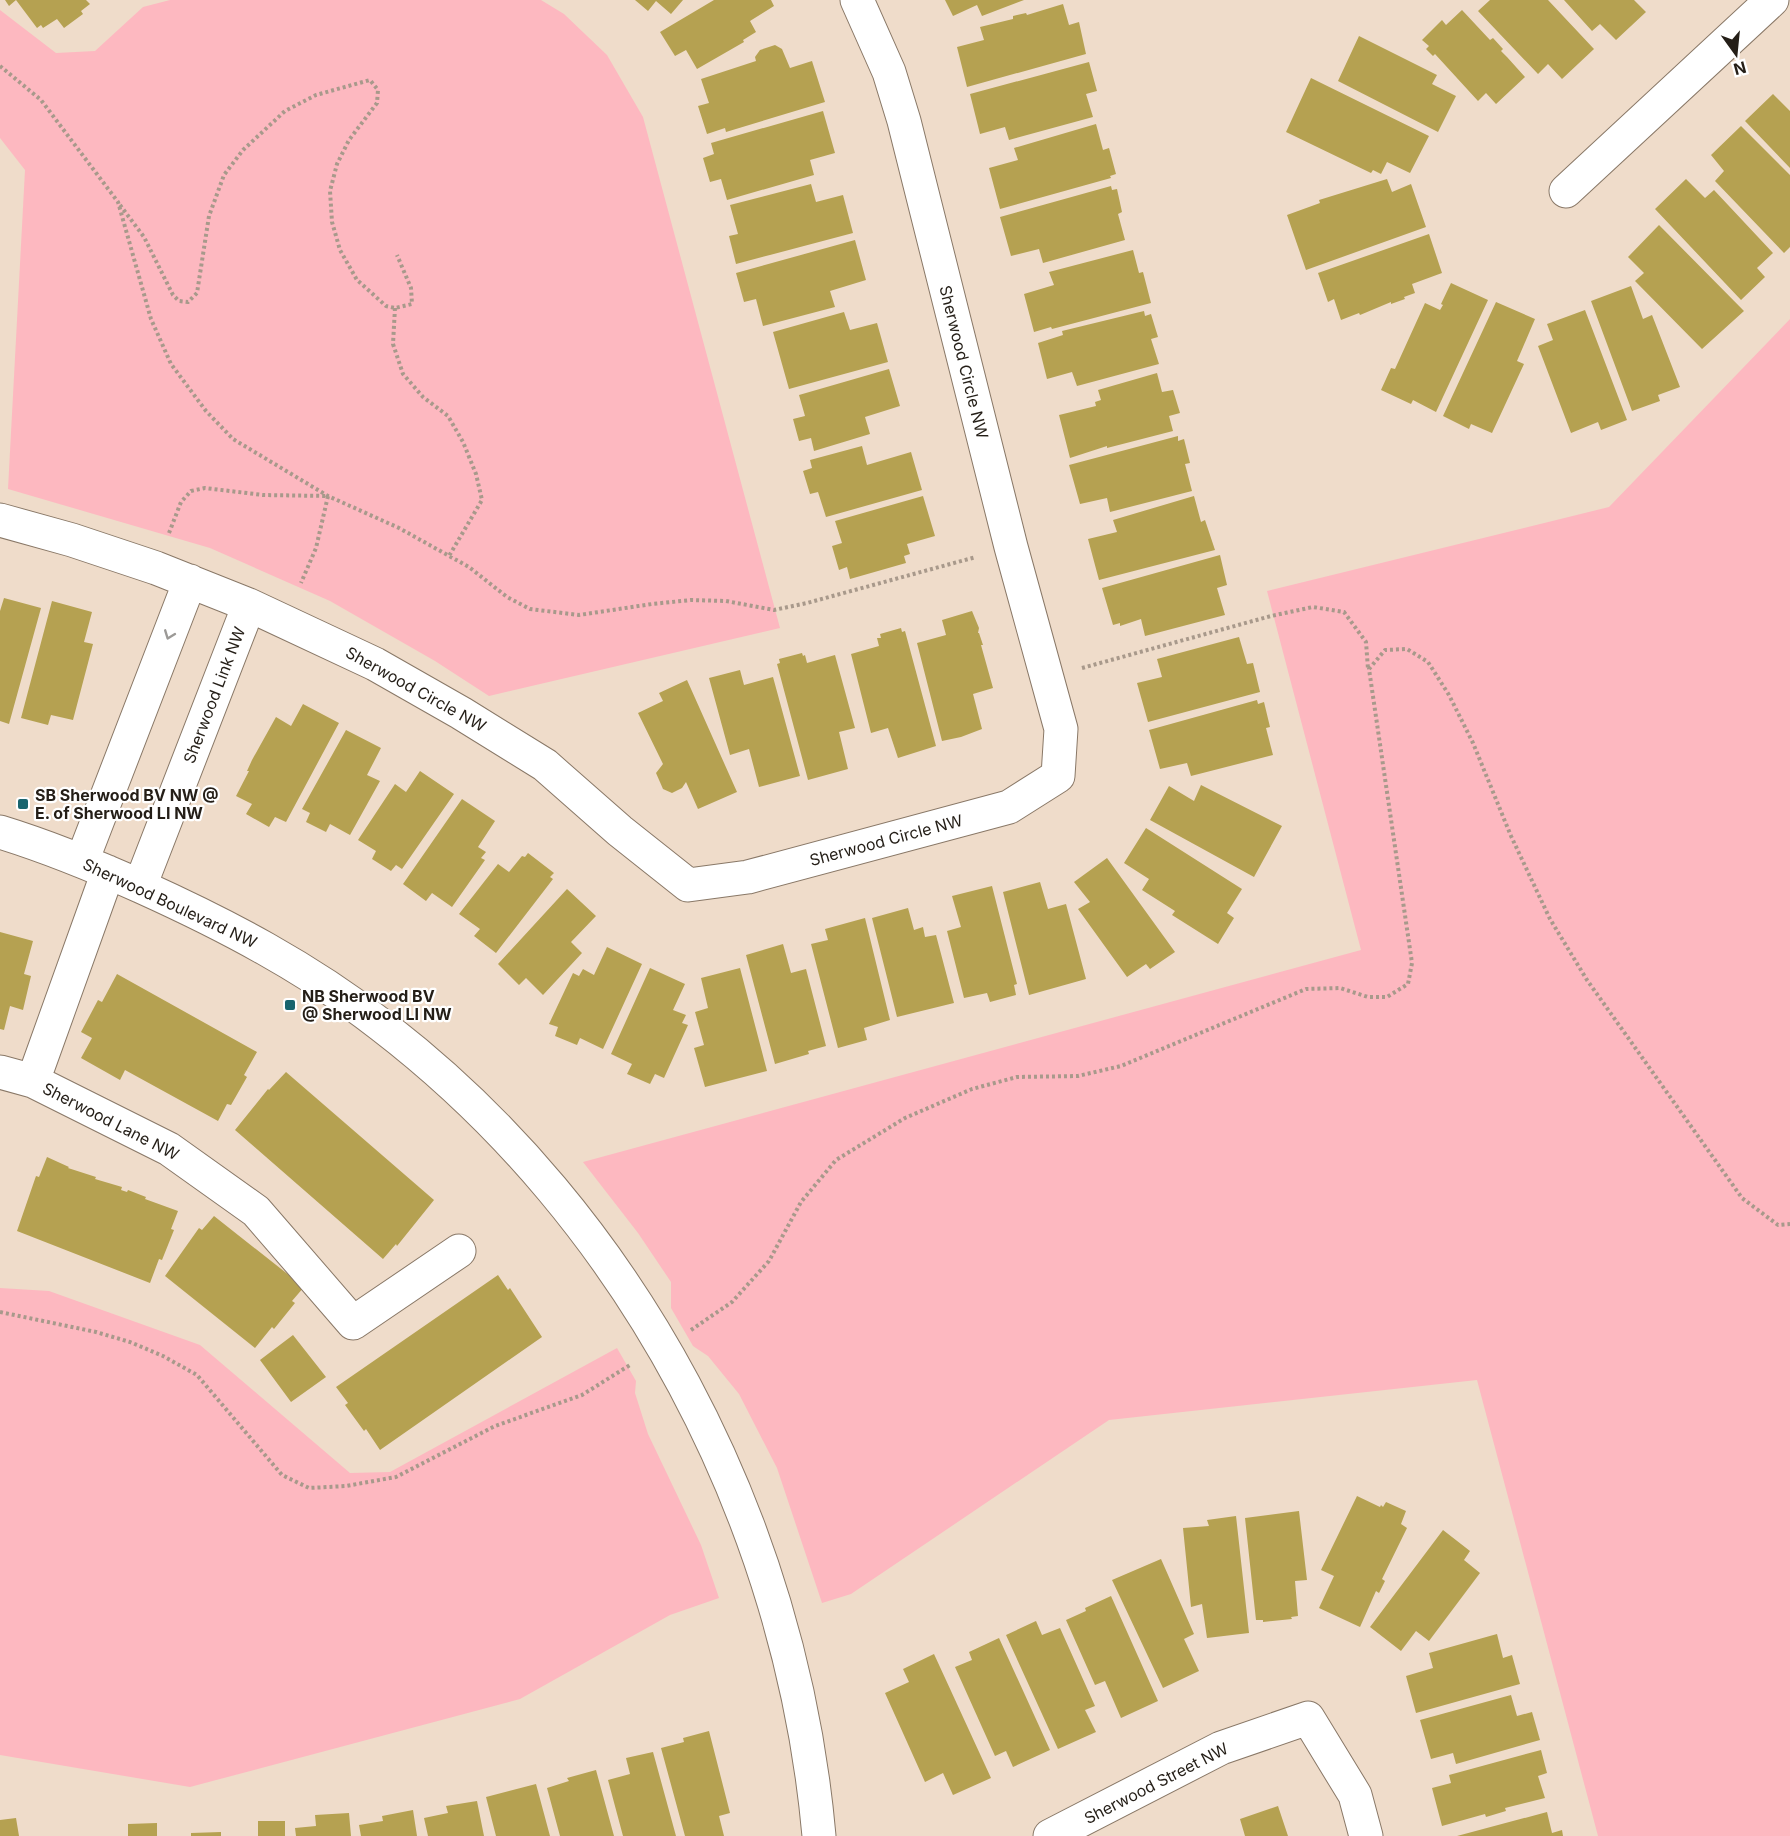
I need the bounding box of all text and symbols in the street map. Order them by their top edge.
north arrow [1706,24,1766,84]
text: N [1731,57,1748,80]
street label: Sherwood Circle NW [935,283,993,441]
street label: Sherwood Link NW [179,624,249,766]
one-way arrow [163,630,176,640]
street label: Sherwood Circle NW [342,642,490,736]
place label: SB Sherwood BV NW @ E. of Sherwood LI NW [35,785,219,823]
marker: SB Sherwood BV NW @ E. of Sherwood LI NW [16,797,30,811]
street label: Sherwood Circle NW [807,810,965,870]
street label: Sherwood Boulevard NW [80,854,260,952]
place label: NB Sherwood BV @ Sherwood LI NW [302,986,452,1024]
marker: NB Sherwood BV @ Sherwood LI NW [283,998,297,1012]
street label: Sherwood Lane NW [39,1078,183,1164]
street label: Sherwood Street NW [1081,1738,1232,1828]

